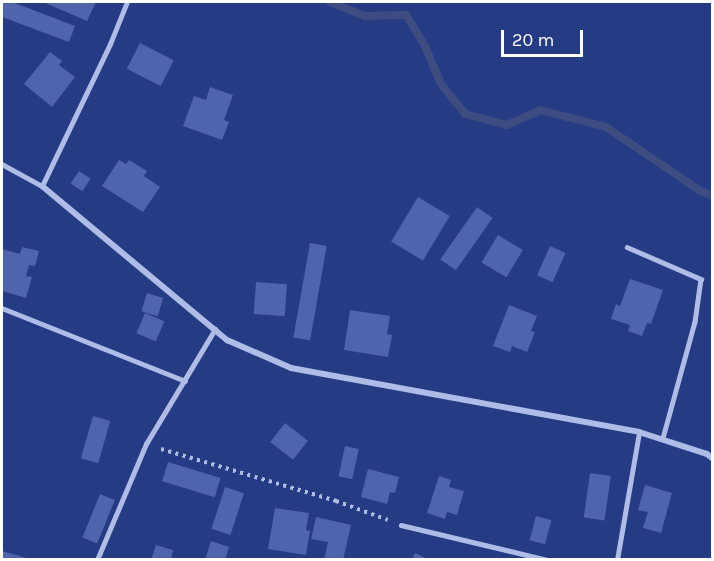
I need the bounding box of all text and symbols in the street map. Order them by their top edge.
scale bar [504,18,586,56]
text: 20 m [512,29,554,51]

